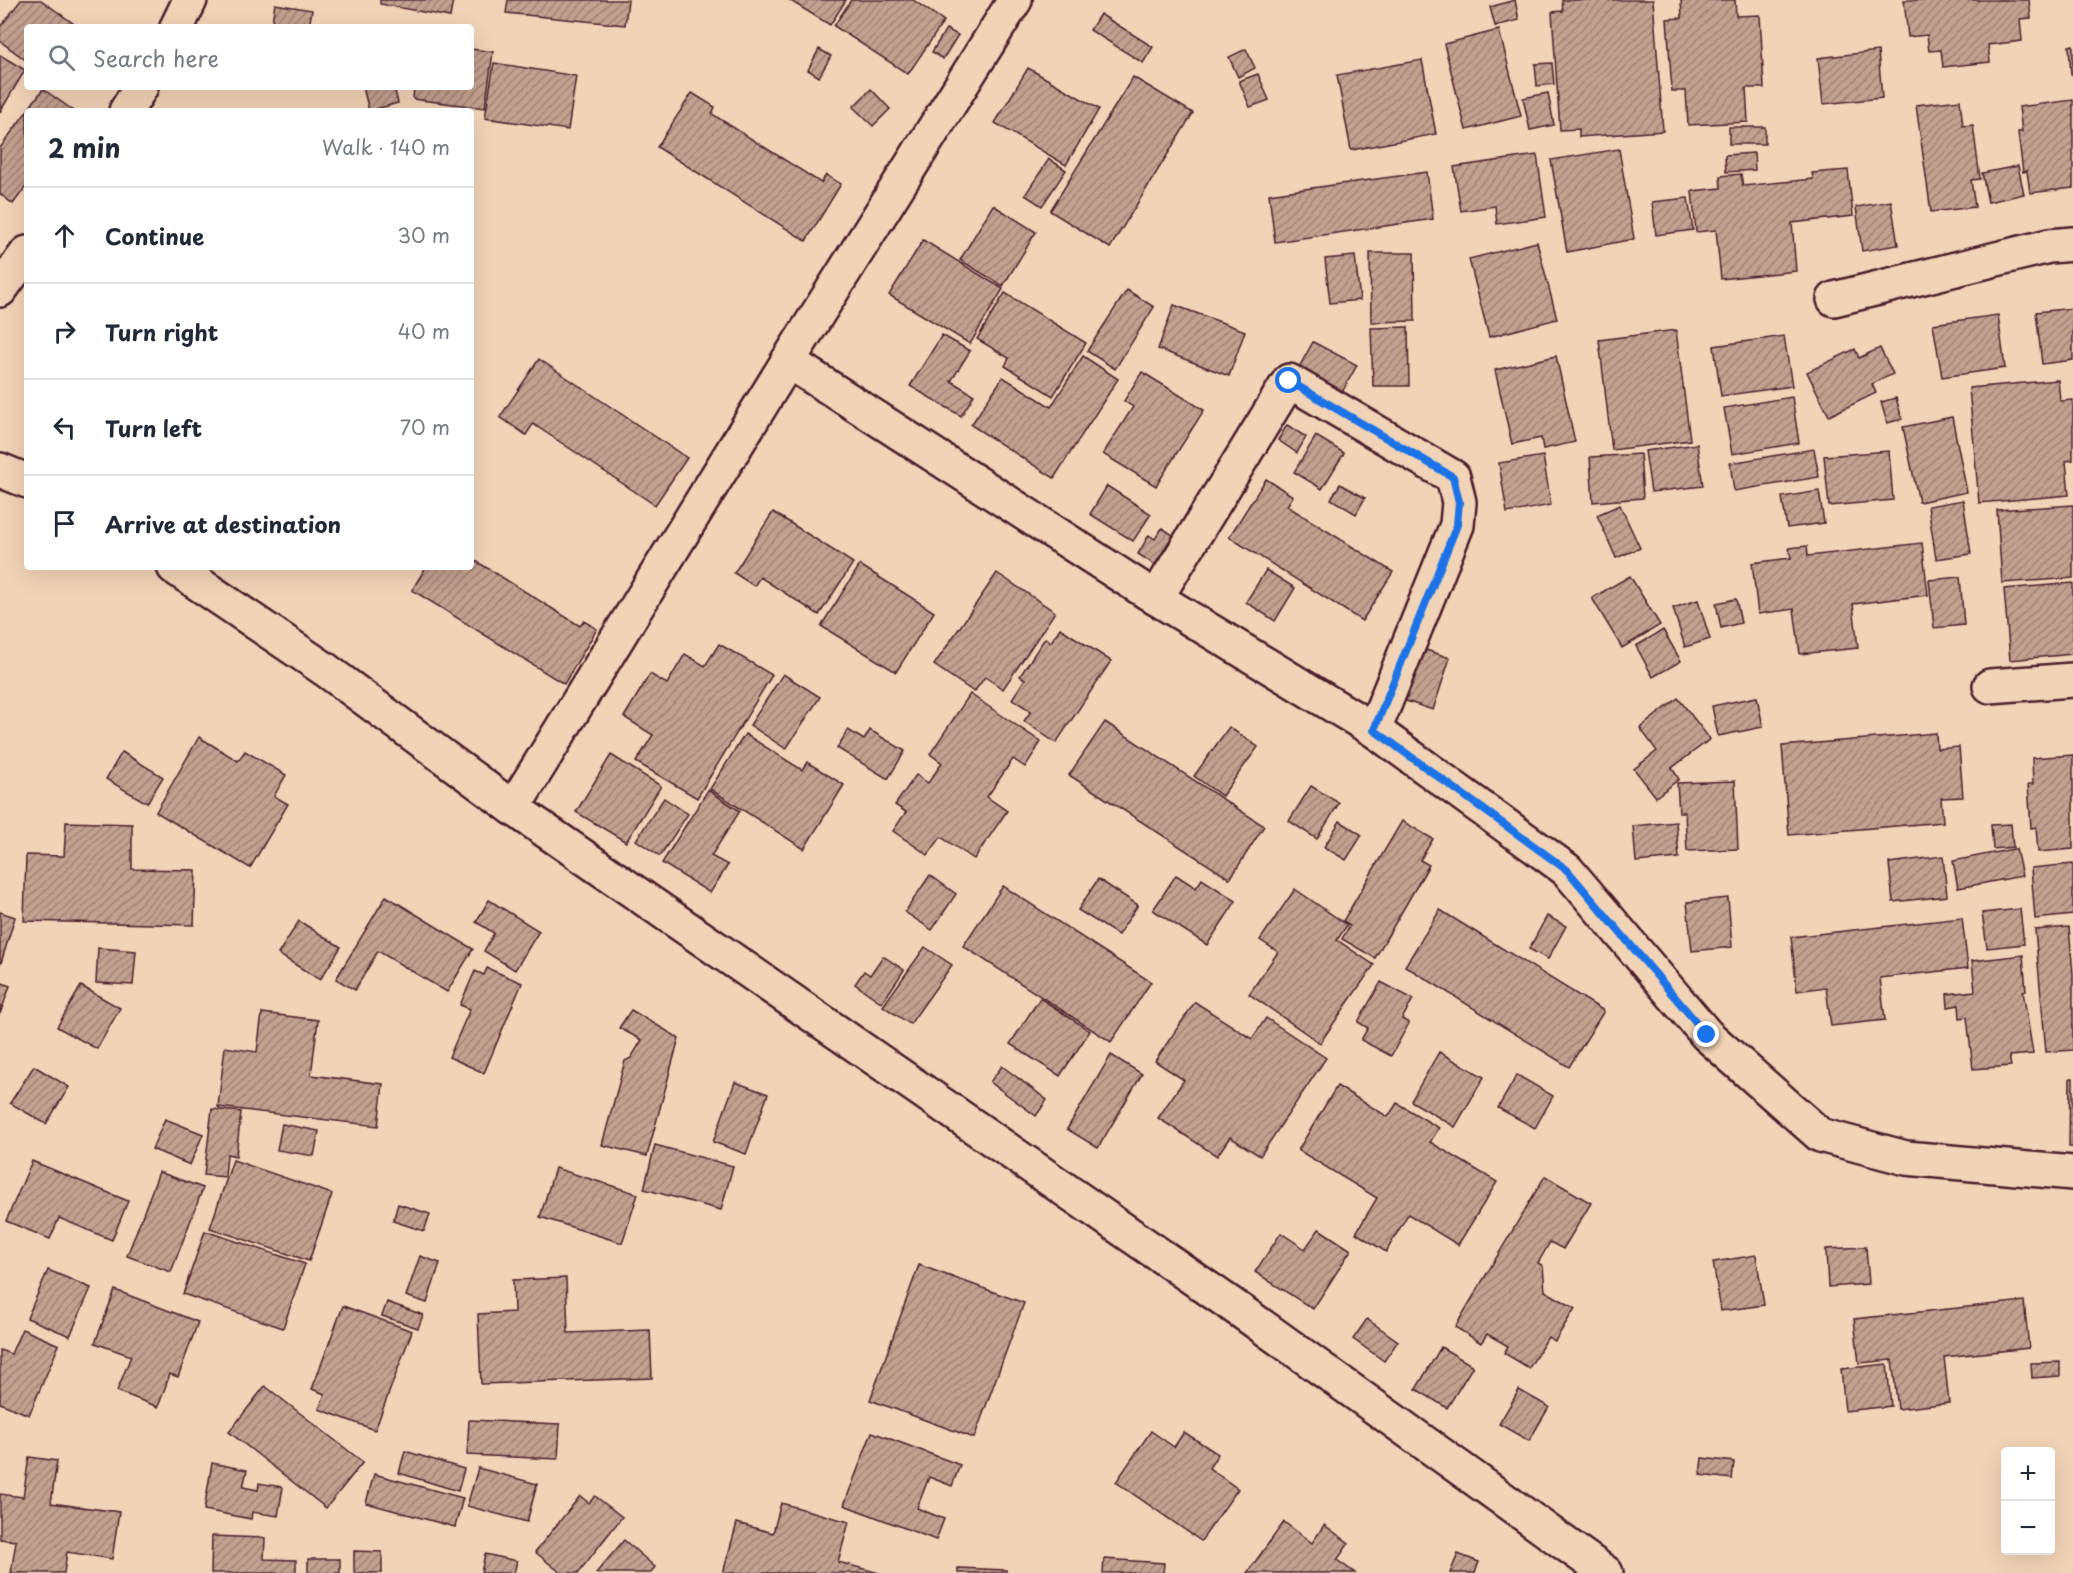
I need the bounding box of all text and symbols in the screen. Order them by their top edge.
search box [24,24,474,90]
icon: search [45,41,78,74]
text: Search here [93,41,219,74]
text: 2 min [48,128,121,167]
text: Walk · 140 m [322,132,450,162]
icon: ahead [48,219,81,252]
text: Continue [105,219,204,252]
text: 30 m [397,220,450,250]
icon: right [48,315,81,348]
text: Turn right [105,315,218,348]
text: 40 m [398,316,450,346]
route start [1275,367,1301,393]
icon: left [48,411,81,444]
text: Turn left [105,411,202,444]
text: 70 m [400,412,450,442]
icon: arrive [48,507,81,540]
text: Arrive at destination [105,507,341,540]
route end [1693,1021,1719,1047]
map controls [2001,1447,2055,1555]
button: + [2001,1447,2055,1501]
button: − [2001,1501,2055,1555]

